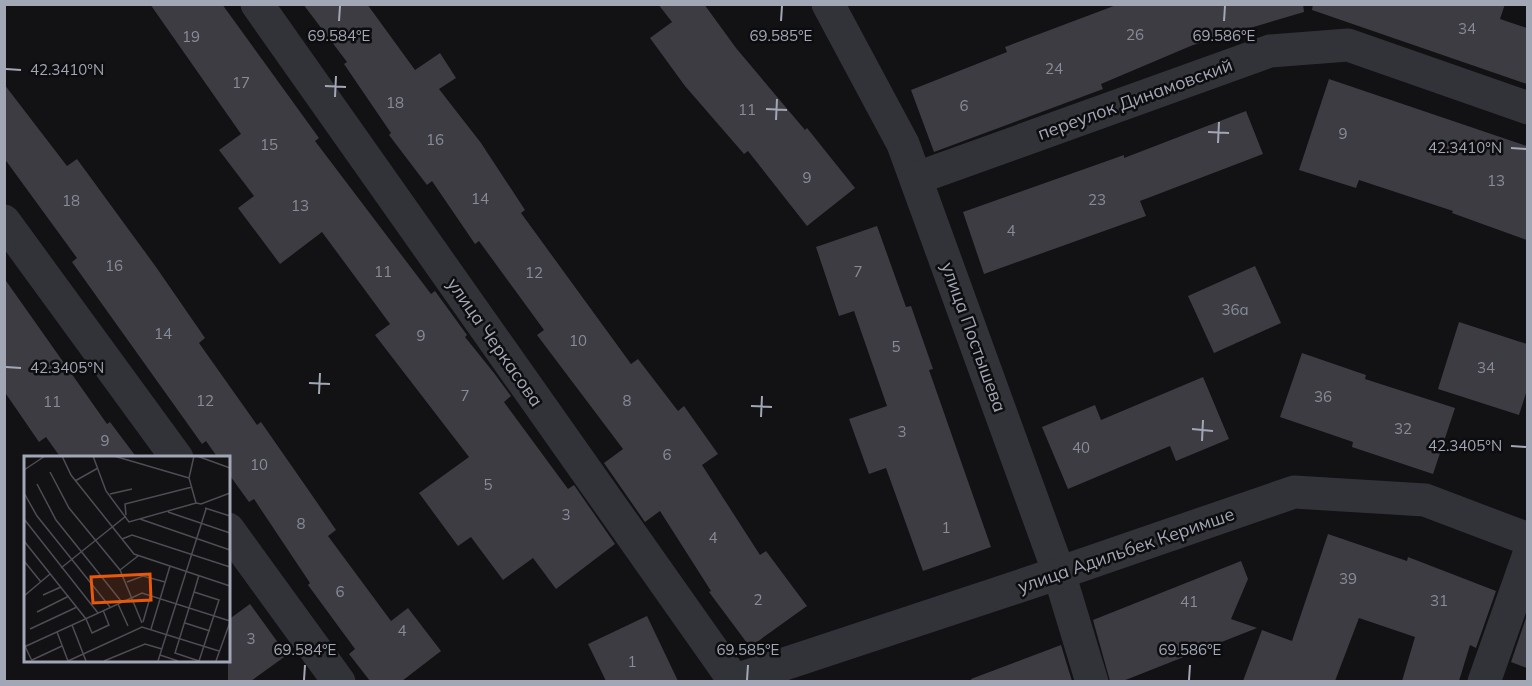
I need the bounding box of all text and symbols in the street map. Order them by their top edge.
house number: 34 [1458,19,1476,38]
house number: 26 [1126,25,1144,44]
text: 69.584°E [308,26,371,45]
text: 69.585°E [750,26,813,45]
text: 69.586°E [1193,26,1256,45]
house number: 19 [182,27,200,46]
street label: переулок Динамовский [1034,53,1236,145]
house number: 24 [1045,59,1063,78]
text: 42.3410°N [30,60,104,79]
house number: 17 [232,73,250,92]
house number: 18 [386,93,404,112]
house number: 6 [959,96,969,115]
house number: 11 [738,100,756,119]
house number: 9 [1338,124,1348,143]
house number: 16 [426,130,444,149]
house number: 15 [260,135,278,154]
text: 42.3410°N [1428,138,1502,157]
house number: 9 [802,168,812,187]
house number: 13 [1487,171,1505,190]
house number: 14 [471,189,489,208]
house number: 23 [1088,190,1106,209]
house number: 18 [62,191,80,210]
house number: 13 [291,196,309,215]
house number: 4 [1006,221,1016,240]
house number: 16 [105,256,123,275]
street label: улица Постышева [936,259,1012,415]
house number: 11 [374,262,392,281]
house number: 7 [853,262,863,281]
house number: 12 [525,263,543,282]
street label: улица Черкасова [442,273,548,411]
house number: 36а [1221,300,1249,319]
house number: 14 [154,324,172,343]
house number: 9 [416,326,426,345]
house number: 10 [569,331,587,350]
house number: 5 [891,337,901,356]
text: 42.3405°N [30,358,104,377]
house number: 34 [1477,358,1495,377]
house number: 7 [460,386,470,405]
house number: 36 [1314,387,1332,406]
house number: 12 [196,391,214,410]
house number: 8 [622,391,632,410]
house number: 11 [43,392,61,411]
house number: 32 [1394,419,1412,438]
house number: 3 [897,422,907,441]
house number: 9 [100,431,110,450]
text: 42.3405°N [1428,436,1502,455]
house number: 40 [1072,438,1090,457]
house number: 6 [662,445,672,464]
house number: 10 [250,455,268,474]
inset map [24,456,230,662]
house number: 5 [483,475,493,494]
street label: улица Адильбек Керимше [1015,502,1237,598]
house number: 3 [561,505,571,524]
house number: 8 [296,514,306,533]
house number: 1 [941,518,951,537]
house number: 4 [708,528,718,547]
house number: 39 [1339,569,1357,588]
house number: 6 [335,582,345,601]
house number: 2 [753,590,763,609]
house number: 31 [1430,591,1448,610]
house number: 41 [1180,592,1198,611]
house number: 4 [397,621,407,640]
house number: 3 [246,629,256,648]
text: 69.584°E [274,640,337,659]
text: 69.585°E [717,640,780,659]
text: 69.586°E [1159,640,1222,659]
house number: 1 [627,652,637,671]

